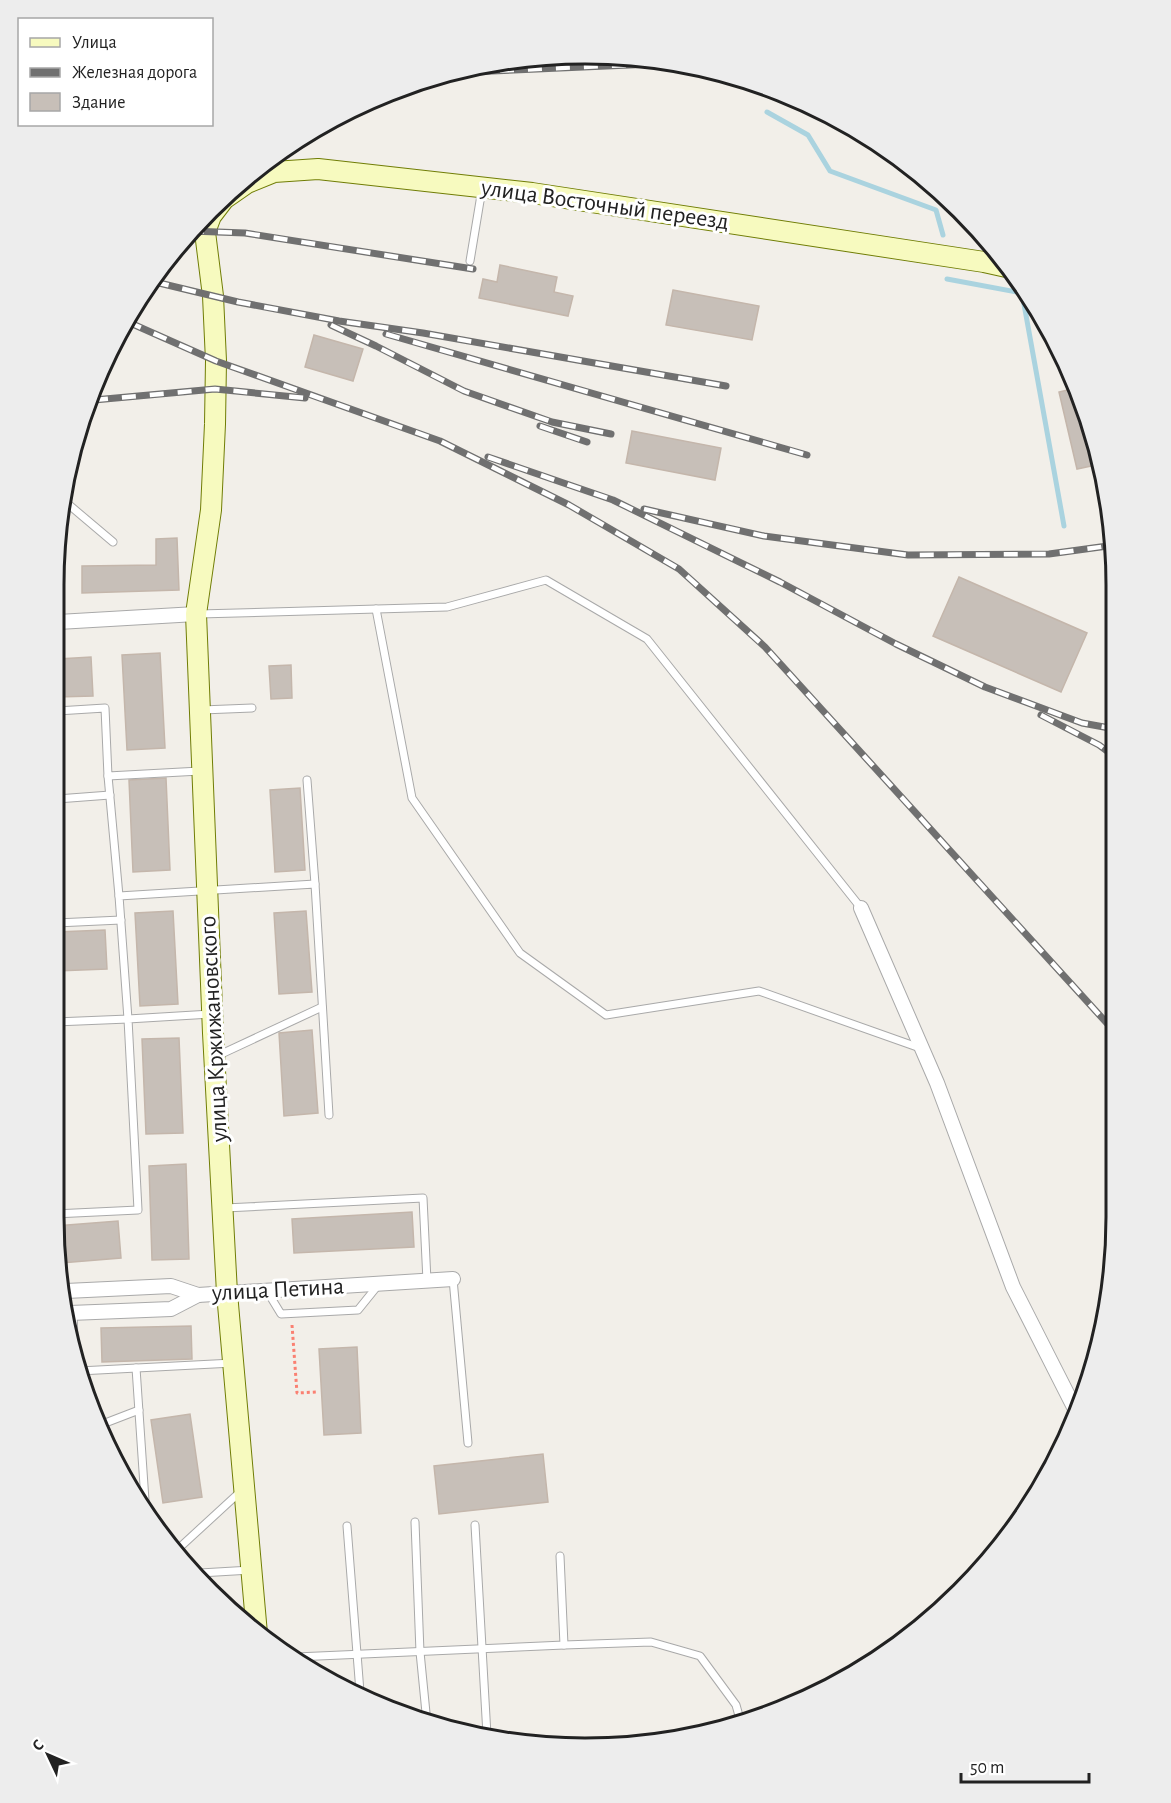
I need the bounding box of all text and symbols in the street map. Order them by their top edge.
legend [18,18,213,126]
text: Улица [72,34,117,52]
text: Железная дорога [72,64,197,82]
text: Здание [72,94,126,112]
street label: улица Восточный переезд [479,176,730,234]
street label: улица Кржижановского [196,915,232,1144]
street label: улица Петина [210,1275,345,1306]
north arrow [18,1725,78,1785]
text: С [29,1736,47,1754]
scale bar [961,1746,1088,1784]
text: 50 m [970,1759,1004,1777]

